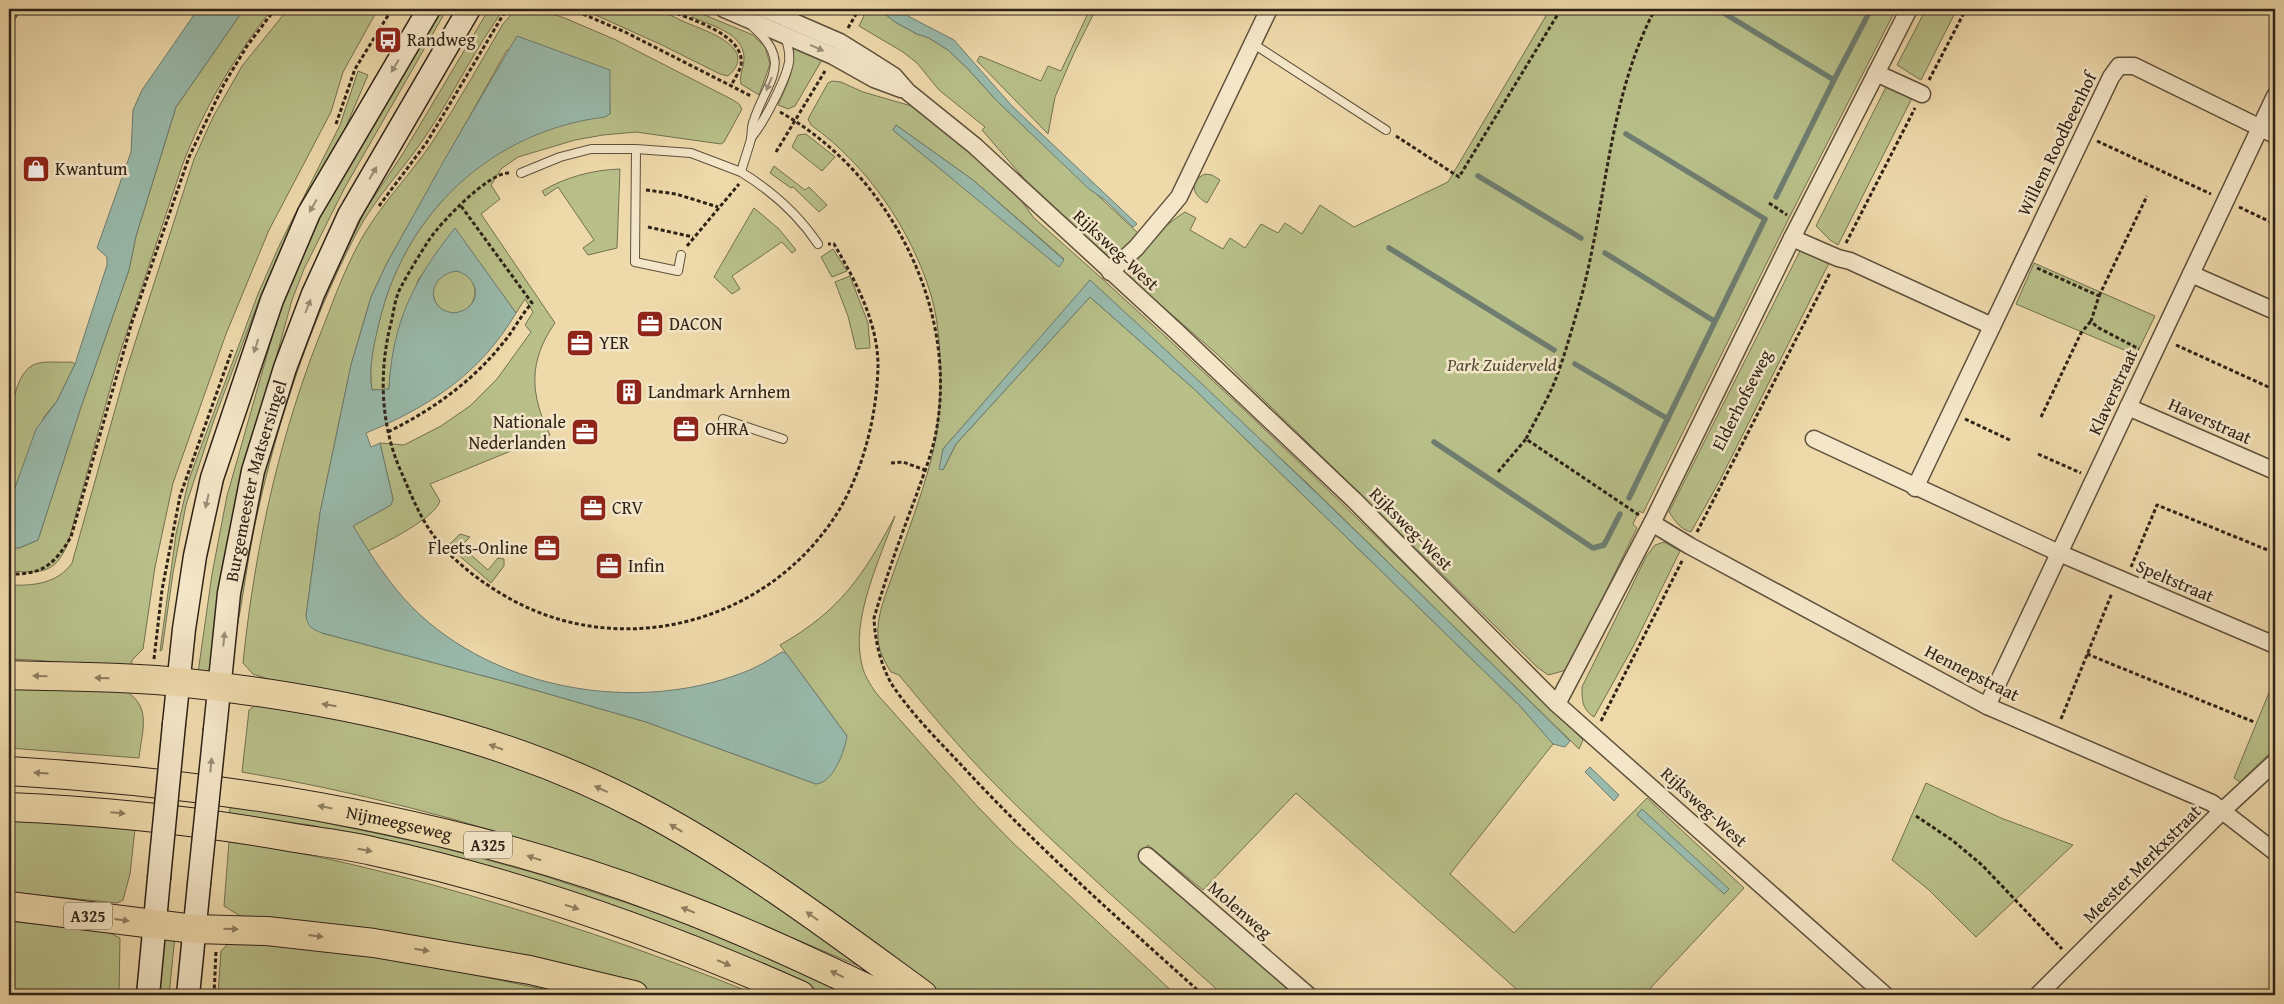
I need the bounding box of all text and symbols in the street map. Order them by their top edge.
bus stop icon: Randweg [373,25,403,55]
place label: Randweg [407,26,475,53]
one-way arrow [810,45,824,53]
one-way arrow [391,59,400,72]
street label: Willem Roodbeenhof [2010,65,2104,220]
one-way arrow [765,77,773,91]
shop icon: Kwantum [21,154,51,184]
place label: Kwantum [55,155,128,182]
one-way arrow [369,167,378,180]
one-way arrow [309,200,318,213]
street label: Rijksweg-West [1067,203,1166,297]
one-way arrow [305,299,312,314]
office icon: DACON [635,309,665,339]
place label: DACON [669,310,723,337]
office icon: YER [565,328,595,358]
place label: YER [599,329,630,356]
one-way arrow [252,339,260,354]
street label: Klaverstraat [2081,344,2145,439]
street label: Elderhofseweg [1705,345,1779,455]
park label: Park Zuiderveld [1446,351,1557,378]
street label: Burgemeester Matsersingel [218,377,293,584]
building icon: Landmark Arnhem [614,377,644,407]
place label: Landmark Arnhem [648,378,791,405]
street label: Haverstraat [2164,390,2257,451]
place label: Nationale Nederlanden [468,408,566,456]
office icon: OHRA [671,414,701,444]
place label: OHRA [705,415,749,442]
office icon: Nationale Nederlanden [570,417,600,447]
street label: Rijksweg-West [1363,481,1460,577]
one-way arrow [203,493,211,508]
office icon: CRV [578,493,608,523]
place label: CRV [612,494,643,521]
office icon: Fleets-Online [532,533,562,563]
place label: Fleets-Online [428,534,528,561]
office icon: Infin [594,551,624,581]
place label: Infin [628,552,665,579]
street label: Speltstraat [2132,552,2219,609]
one-way arrow [220,631,228,647]
street label: Hennepstraat [1920,637,2025,708]
one-way arrow [32,672,48,680]
one-way arrow [93,674,109,682]
one-way arrow [321,700,337,708]
one-way arrow [488,743,503,751]
one-way arrow [207,757,215,773]
street label: Rijksweg-West [1655,760,1754,854]
one-way arrow [32,768,48,776]
one-way arrow [594,785,609,793]
street label: Nijmeegseweg [344,798,455,848]
street label: Meester Merkxstraat [2076,798,2208,929]
one-way arrow [316,803,332,811]
one-way arrow [110,810,126,818]
one-way arrow [669,823,682,832]
road number: A325 [464,832,512,858]
one-way arrow [357,846,373,854]
one-way arrow [526,854,541,862]
street label: Molenweg [1202,874,1278,945]
road number: A325 [64,902,112,929]
one-way arrow [565,903,580,911]
one-way arrow [680,906,695,914]
one-way arrow [805,911,819,921]
one-way arrow [114,916,130,924]
one-way arrow [223,926,239,934]
one-way arrow [308,932,324,940]
one-way arrow [415,947,431,955]
one-way arrow [717,959,732,967]
one-way arrow [830,970,844,978]

